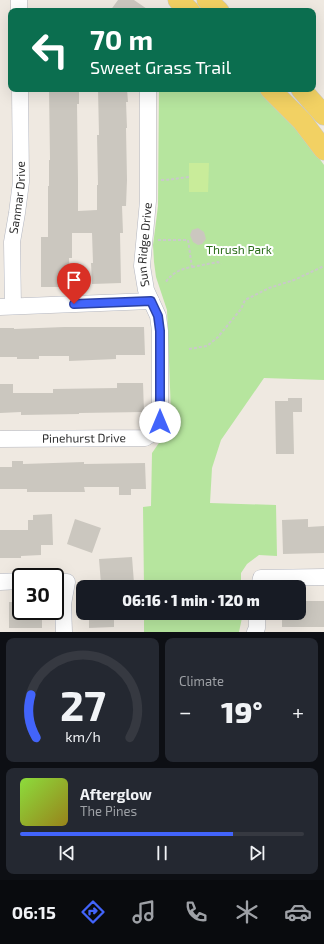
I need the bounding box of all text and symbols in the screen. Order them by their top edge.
text: 70 m [90,22,153,56]
icon: left [24,24,76,76]
text: Sweet Grass Trail [90,56,231,78]
street label: Sanmar Drive [6,161,27,235]
street label: Sun Ridge Drive [134,202,154,288]
park label: Thrush Park [206,242,272,256]
pin [57,263,91,304]
icon: arrive [63,269,85,291]
position arrow [139,401,181,443]
street label: Pinehurst Drive [42,430,126,445]
speed limit sign: 30 [12,568,64,620]
text: 06:16 · 1 min · 120 m [122,591,260,609]
text: Climate [179,673,224,689]
text: 27 [59,679,106,729]
text: 19° [221,693,263,729]
text: − [179,698,192,724]
text: + [292,698,304,724]
text: km/h [65,728,100,745]
text: Afterglow [80,785,152,803]
text: The Pines [80,803,137,819]
icon: previous [56,842,78,864]
icon: pause [151,842,173,864]
icon: next [246,842,268,864]
icon: directions [79,898,107,926]
icon: music [130,898,158,926]
icon: phone [182,898,210,926]
icon: climate [233,898,261,926]
icon: car [284,898,312,926]
text: 06:15 [12,901,56,923]

